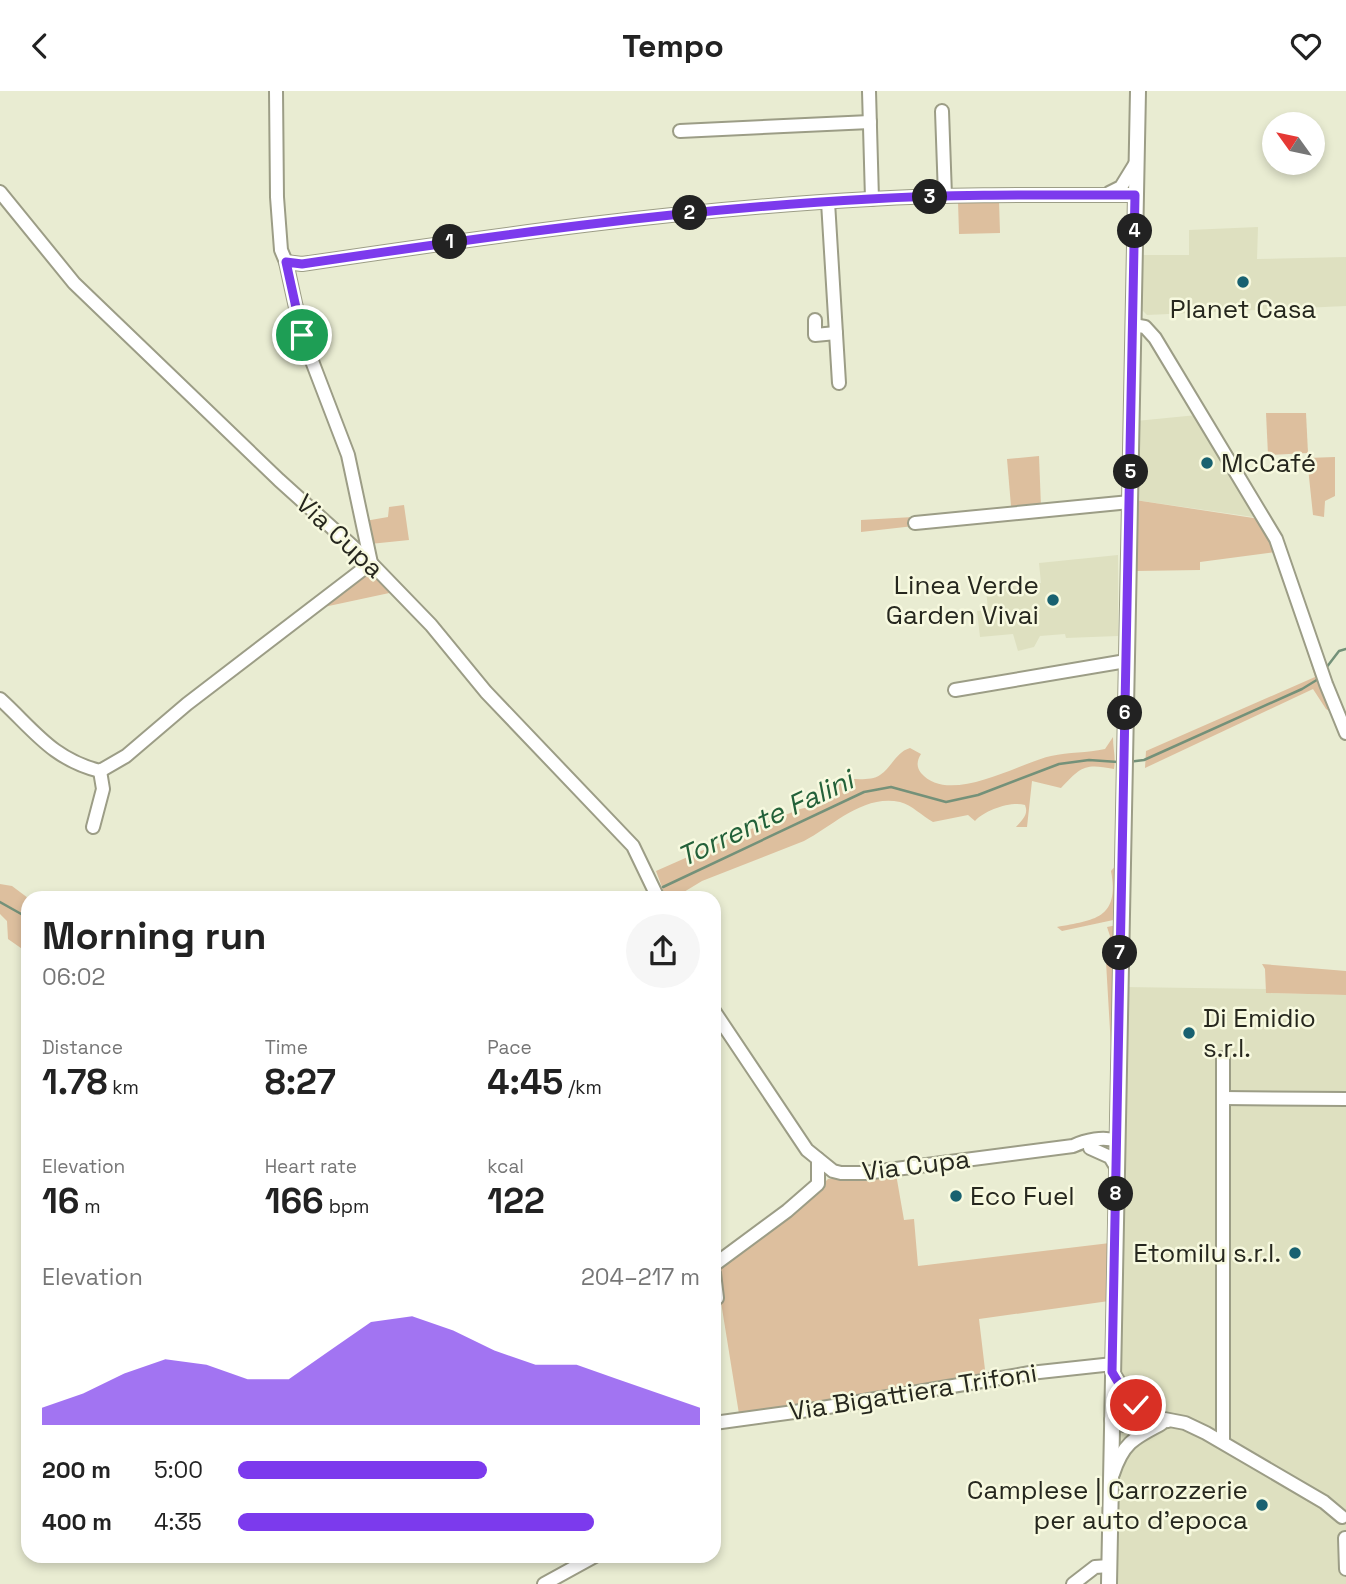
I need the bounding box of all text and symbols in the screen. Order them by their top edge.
text: Tempo [622,26,724,66]
icon: back [21,27,59,65]
icon: heart [1287,27,1325,65]
north arrow [1262,112,1325,175]
map controls [1262,112,1325,175]
pin: 3 [912,179,948,215]
text: 3 [924,184,935,209]
pin: 2 [672,195,708,231]
text: 2 [684,200,695,225]
pin: 4 [1118,213,1152,249]
text: 4 [1128,218,1141,243]
pin: 1 [433,225,468,259]
text: 1 [445,229,454,254]
marker: Planet Casa [1235,274,1251,290]
place label: Planet Casa [1170,292,1316,326]
pin [272,305,332,365]
icon: arrive [283,316,321,354]
place label: McCafé [1221,446,1316,480]
pin: 5 [1114,455,1148,489]
marker: McCafé [1199,455,1215,471]
text: 5 [1125,459,1136,484]
street label: Via Cupa [289,487,391,585]
place label: Linea Verde Garden Vivai [886,568,1039,632]
marker: Linea Verde Garden Vivai [1045,592,1061,608]
pin: 6 [1108,695,1142,731]
text: 6 [1119,700,1130,725]
water label: Torrente Falini [671,760,861,874]
text: Morning run [42,912,267,960]
button: share [626,914,700,988]
pin: 7 [1102,935,1138,971]
text: 7 [1114,940,1125,965]
text: 06:02 [42,962,105,992]
place label: Di Emidio s.r.l. [1203,1001,1316,1065]
marker: Di Emidio s.r.l. [1181,1025,1197,1041]
text: Distance [42,1035,123,1060]
text: Time [265,1035,308,1060]
text: Pace [487,1035,532,1060]
text: 1.78 [42,1060,107,1104]
text: 8:27 [265,1060,336,1104]
text: 4:45 [487,1060,563,1104]
text: km [107,1075,139,1100]
text: /km [563,1075,602,1100]
street label: Via Cupa [860,1142,972,1188]
text: Elevation [42,1154,125,1179]
text: Heart rate [265,1154,357,1179]
text: kcal [487,1154,524,1179]
pin: 8 [1098,1177,1134,1211]
text: 16 [42,1179,79,1223]
text: 166 [265,1179,324,1223]
text: 122 [487,1179,545,1223]
place label: Eco Fuel [970,1179,1075,1213]
text: 8 [1110,1181,1121,1206]
marker: Eco Fuel [948,1188,964,1204]
text: m [79,1194,101,1219]
text: bpm [324,1194,369,1219]
place label: Etomilu s.r.l. [1133,1236,1281,1270]
marker: Etomilu s.r.l. [1287,1245,1303,1261]
text: Elevation [42,1262,143,1292]
text: 204–217 m [581,1262,700,1292]
street label: Via Bigattiera Trifoni [787,1356,1039,1428]
pin [1106,1375,1166,1435]
icon: check [1117,1386,1155,1424]
text: 200 m [42,1455,111,1485]
text: 5:00 [154,1455,203,1485]
place label: Camplese | Carrozzerie per auto d'epoca [967,1473,1248,1537]
marker: Camplese | Carrozzerie per auto d'epoca [1254,1497,1270,1513]
text: 400 m [42,1507,112,1537]
text: 4:35 [154,1507,202,1537]

